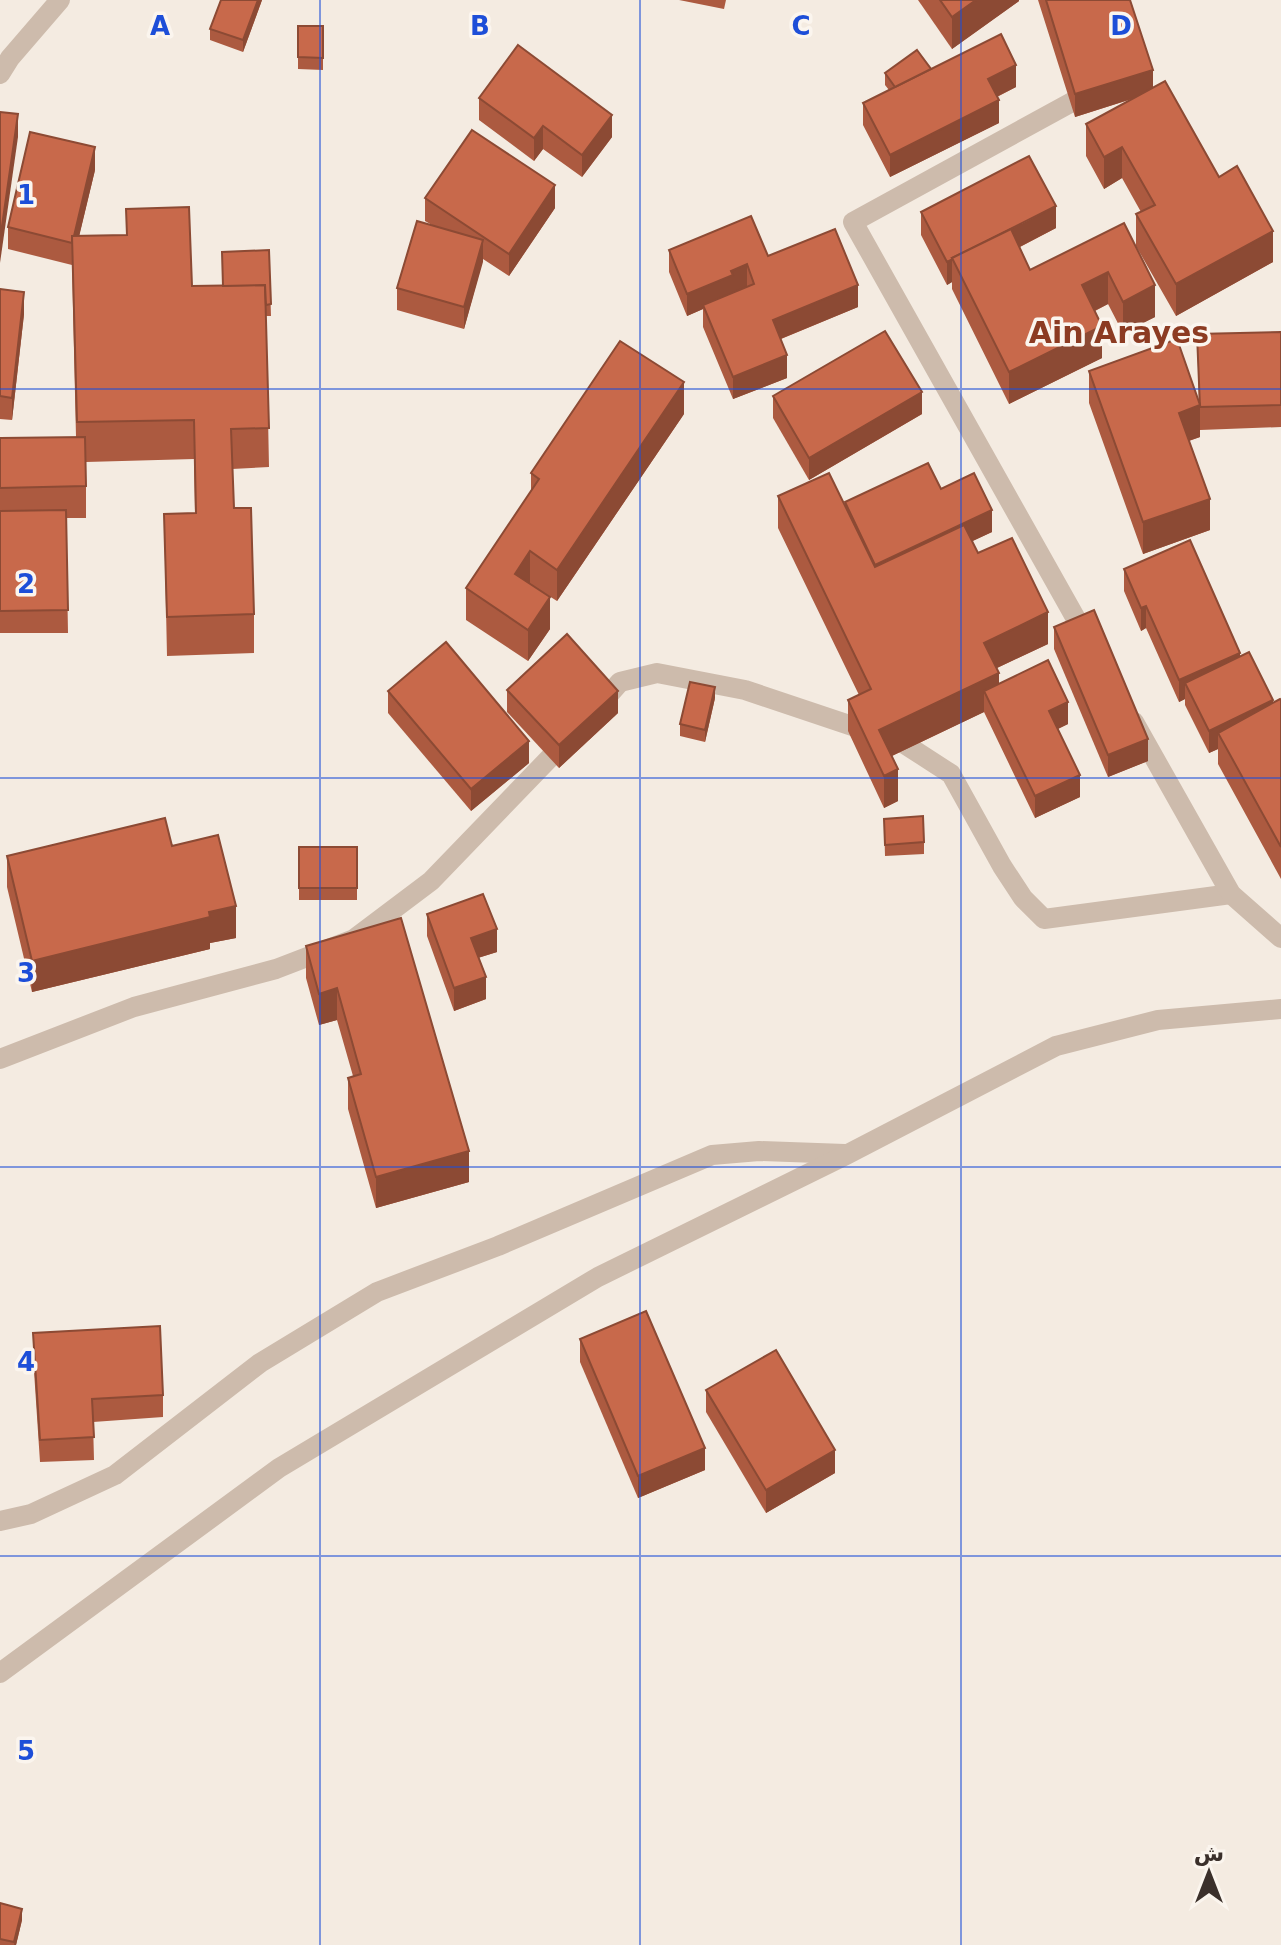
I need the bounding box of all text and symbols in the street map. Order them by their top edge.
text: A [150,11,170,41]
text: B [470,11,490,41]
text: C [791,11,811,41]
text: D [1110,11,1132,41]
text: 1 [17,180,35,210]
district label: Ain Arayes [1029,315,1209,350]
text: 2 [17,569,35,599]
text: 3 [17,958,35,988]
text: 4 [17,1347,35,1377]
text: 5 [17,1736,35,1766]
north arrow [1169,1833,1249,1913]
text: ش [1194,1841,1224,1866]

